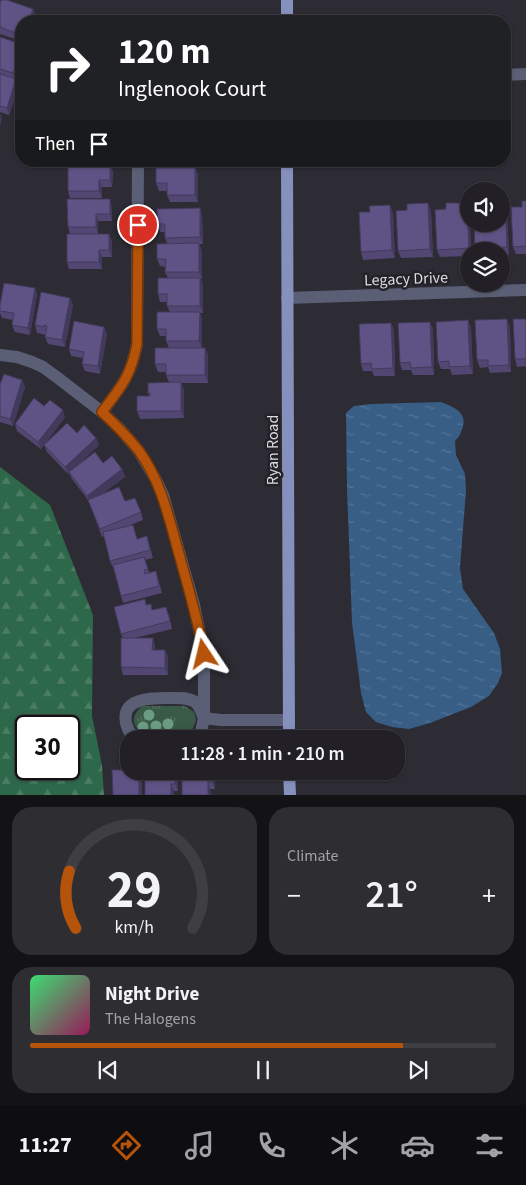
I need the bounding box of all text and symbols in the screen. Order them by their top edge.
text: 120 m [118,27,210,77]
icon: right [35,35,100,100]
text: Inglenook Court [118,73,266,105]
icon: arrive [85,130,113,158]
text: Then [35,131,75,158]
map controls [460,182,510,292]
button: sound [460,182,510,232]
pin [117,204,159,246]
icon: arrive [124,211,152,239]
button: layers [460,242,510,292]
street label: Legacy Drive [364,267,448,291]
street label: Ryan Road [262,415,284,485]
position arrow [177,627,229,679]
speed limit sign: 30 [15,715,80,780]
text: 11:28 · 1 min · 210 m [180,741,345,768]
text: Climate [287,845,338,867]
text: 29 [107,854,162,928]
text: 21° [365,868,418,922]
text: − [287,876,301,916]
text: + [482,876,496,916]
text: km/h [115,915,154,940]
text: Night Drive [105,981,199,1008]
text: The Halogens [105,1008,196,1030]
icon: previous [94,1056,122,1084]
icon: pause [249,1056,277,1084]
icon: next [404,1056,432,1084]
icon: directions [109,1128,144,1163]
icon: music [182,1128,217,1163]
icon: phone [254,1128,289,1163]
icon: climate [327,1128,362,1163]
icon: car [400,1128,435,1163]
icon: filters [472,1128,507,1163]
text: 11:27 [19,1129,72,1161]

